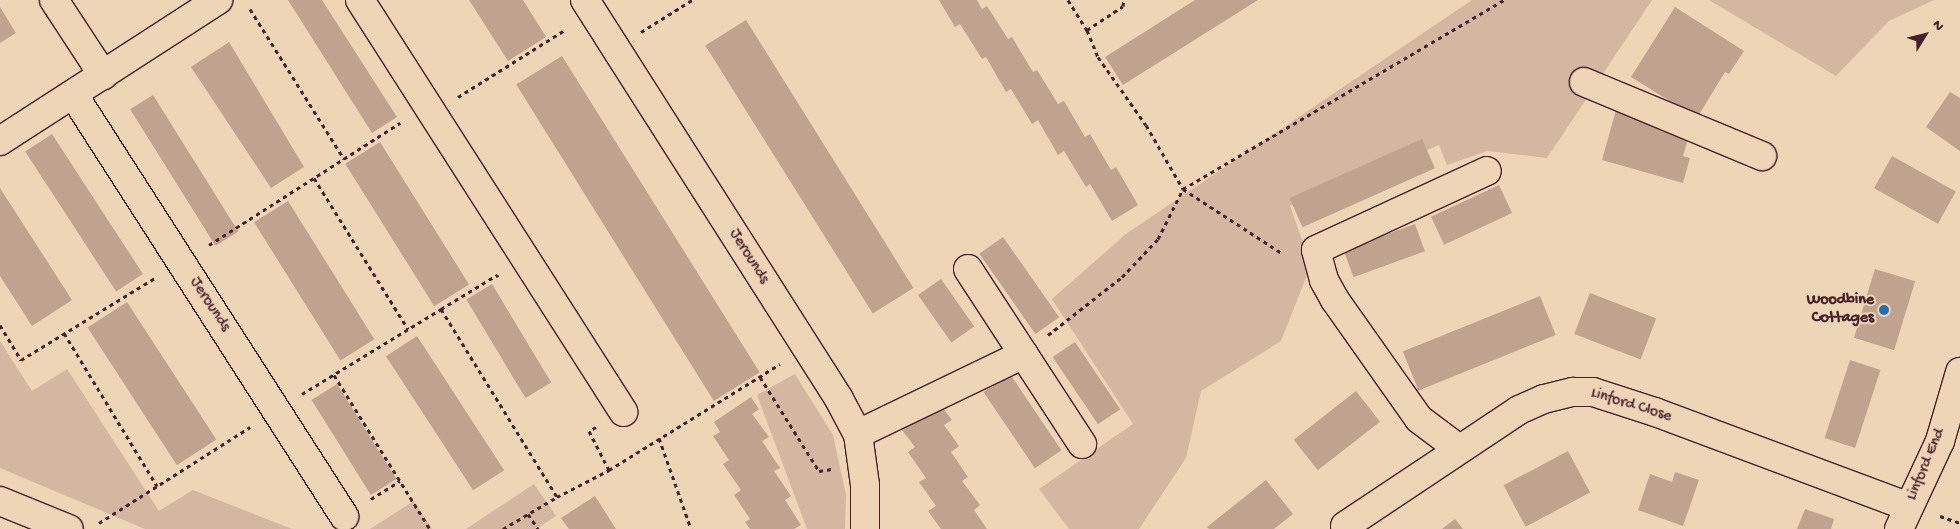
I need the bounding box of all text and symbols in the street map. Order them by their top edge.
north arrow [1900,10,1950,60]
text: N [1928,17,1947,35]
street label: Jerounds [724,226,772,288]
street label: Jerounds [184,274,234,336]
place label: Woodbine Cottages [1807,291,1874,329]
marker: Woodbine Cottages [1878,304,1890,316]
street label: Linford Close [1588,385,1674,427]
street label: Linford End [1903,426,1951,504]

